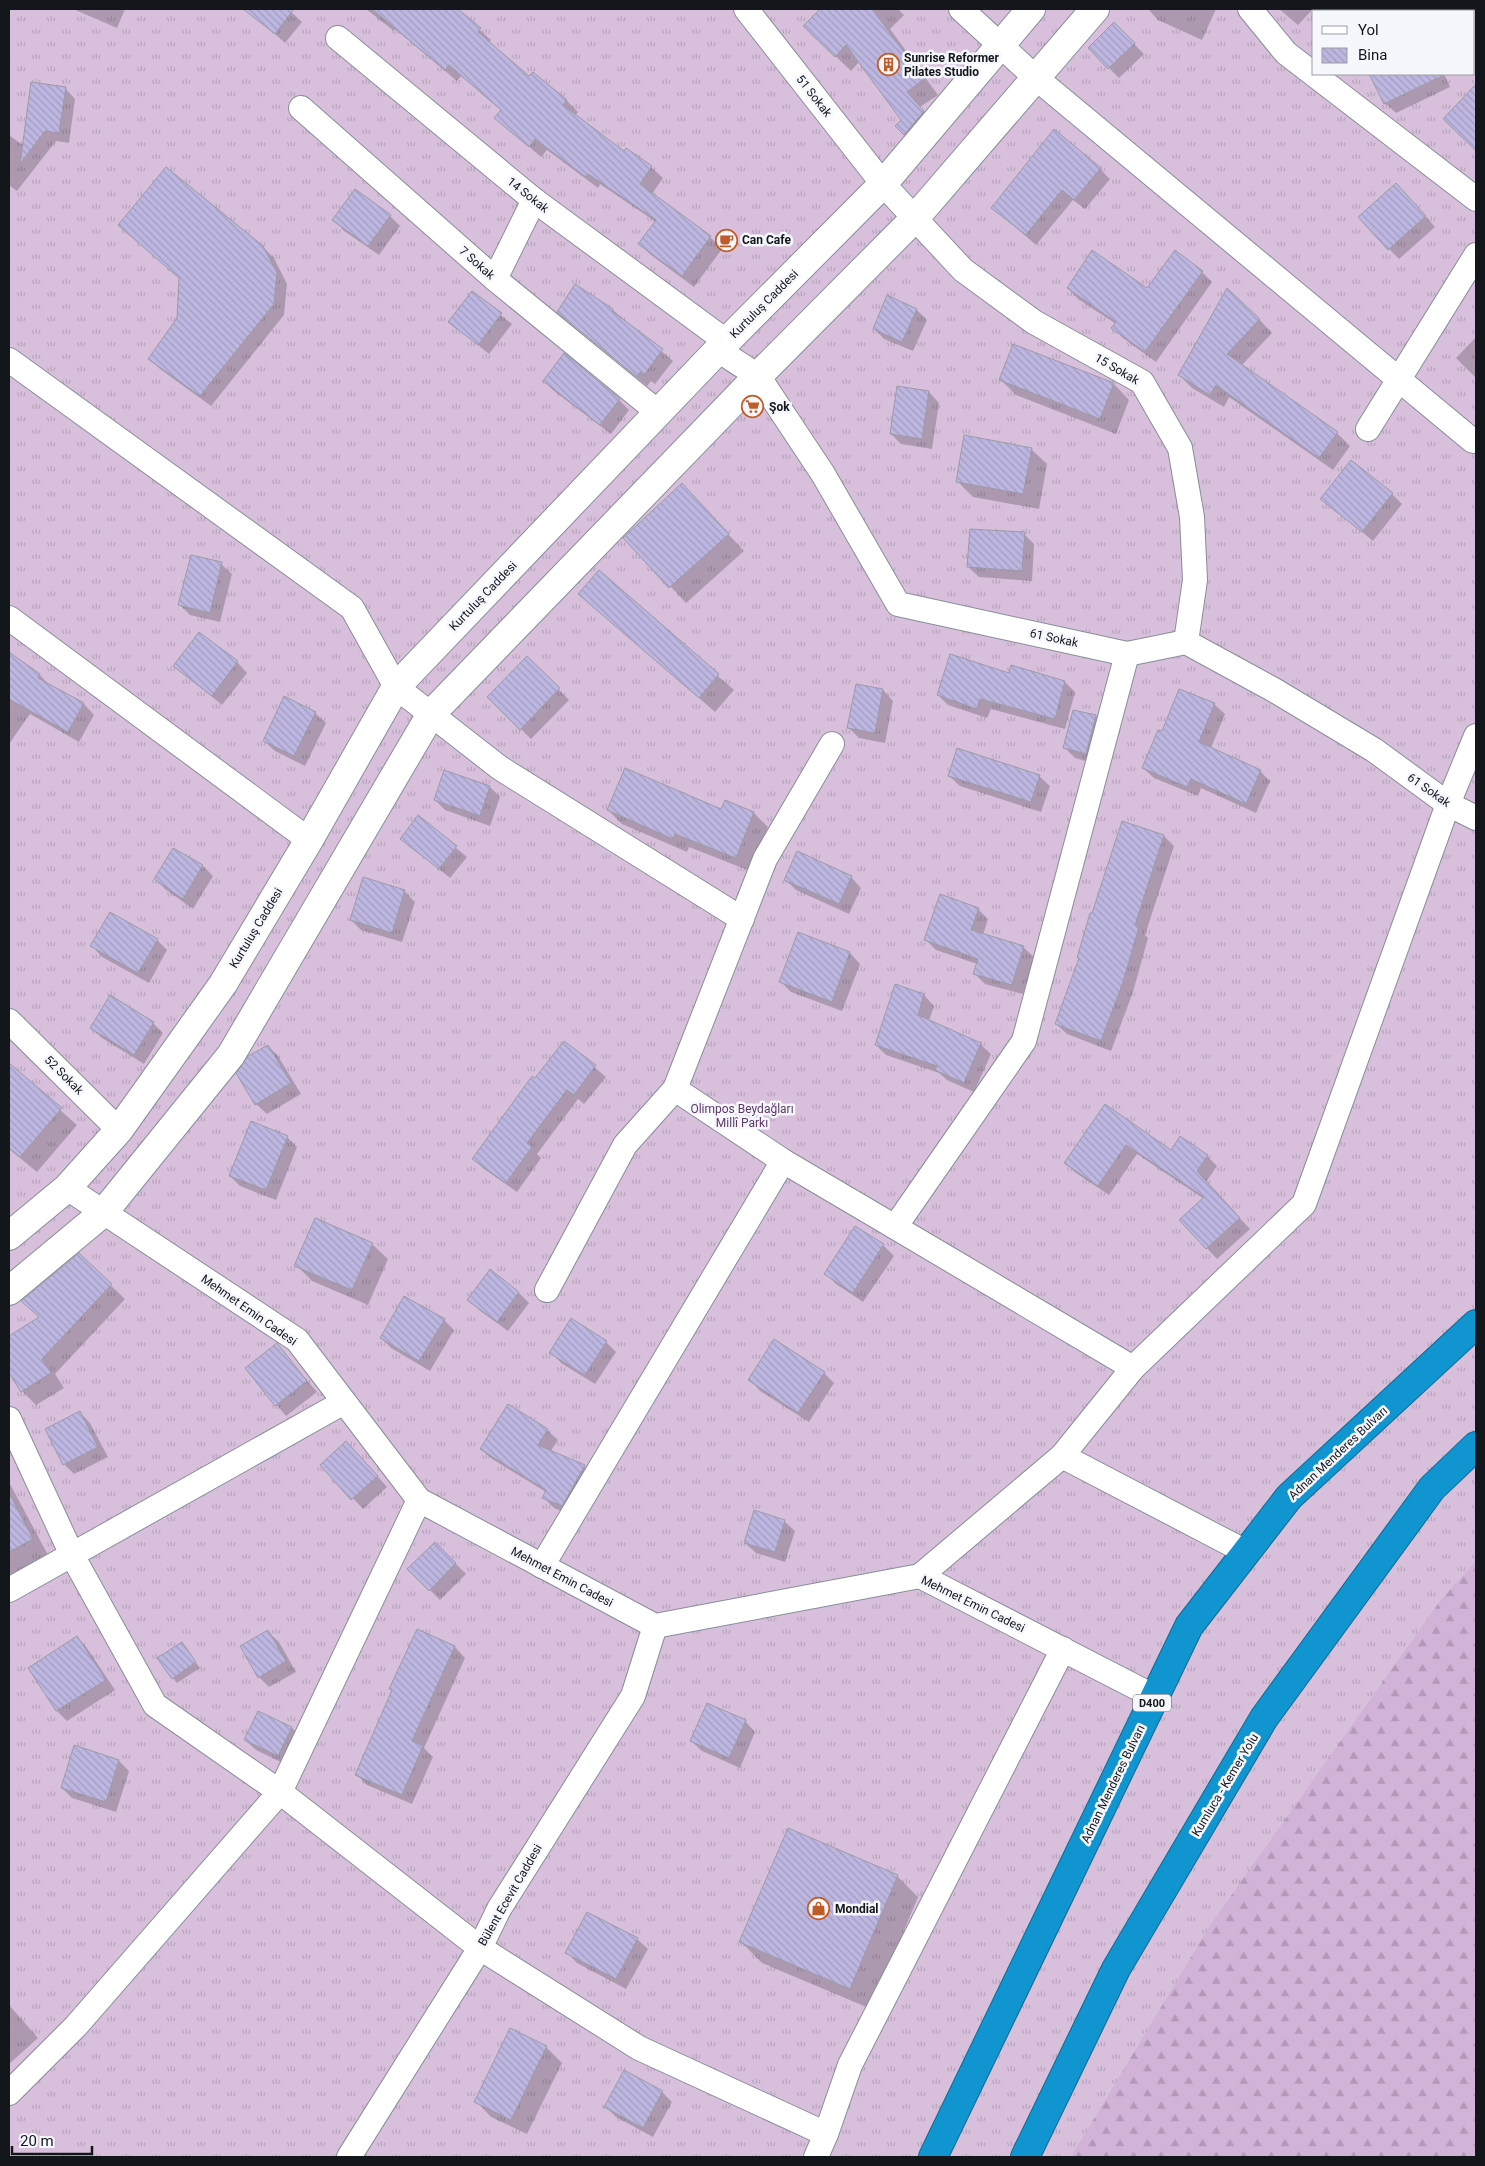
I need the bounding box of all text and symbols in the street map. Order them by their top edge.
legend [1312,10,1475,75]
text: Yol [1358,21,1379,39]
text: Bina [1358,46,1387,64]
place label: Sunrise Reformer Pilates Studio [904,51,1000,79]
building icon: Sunrise Reformer Pilates Studio [876,53,900,77]
street label: 51 Sokak [793,72,835,120]
street label: 14 Sokak [504,174,552,216]
cafe icon: Can Cafe [714,228,738,252]
place label: Can Cafe [742,233,791,247]
street label: 7 Sokak [456,244,498,283]
street label: Kurtuluş Caddesi [727,267,801,341]
street label: 15 Sokak [1092,351,1143,388]
supermarket icon: Şok [741,395,765,419]
place label: Şok [769,400,790,414]
street label: Kurtuluş Caddesi [446,558,520,634]
street label: 61 Sokak [1029,626,1080,650]
street label: 61 Sokak [1405,770,1454,810]
street label: Kurtuluş Caddesi [227,885,285,971]
street label: 52 Sokak [42,1053,87,1098]
park label: Olimpos Beydağları Millî Parkı [690,1102,794,1130]
street label: Mehmet Emin Cadesi [198,1272,300,1348]
street label: Adnan Menderes Bulvarı [1286,1404,1390,1502]
street label: Mehmet Emin Cadesi [509,1544,616,1610]
street label: Mehmet Emin Cadesi [919,1573,1027,1635]
road number: D400 [1133,1695,1171,1712]
street label: Adnan Menderes Bulvarı [1078,1723,1148,1845]
street label: Kumluca - Kemer Yolu [1189,1731,1261,1839]
street label: Bülent Ecevit Caddesi [475,1842,545,1948]
shop icon: Mondial [807,1897,831,1921]
place label: Mondial [835,1902,879,1916]
scale bar [12,2124,92,2156]
text: 20 m [20,2132,54,2150]

